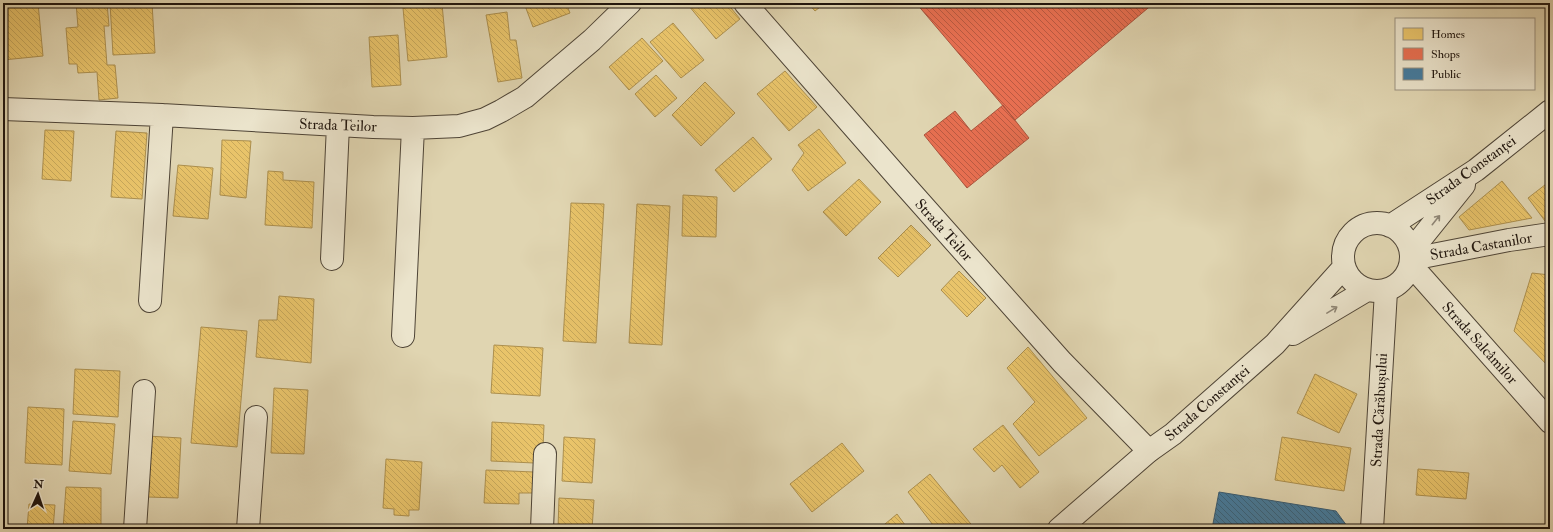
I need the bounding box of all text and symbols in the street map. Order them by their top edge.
legend [1395,18,1535,90]
text: Homes [1431,27,1465,42]
text: Shops [1431,47,1460,62]
text: Public [1431,67,1461,82]
street label: Strada Teilor [299,115,378,136]
street label: Strada Constanței [1423,131,1520,209]
street label: Strada Teilor [911,195,977,266]
one-way arrow [1431,215,1440,226]
street label: Strada Castanilor [1429,228,1534,265]
street label: Strada Salcâmilor [1438,298,1522,389]
one-way arrow [1326,306,1337,314]
street label: Strada Cărăbușului [1367,353,1392,467]
street label: Strada Constanței [1161,361,1254,446]
north arrow [18,474,58,514]
text: N [32,478,45,491]

